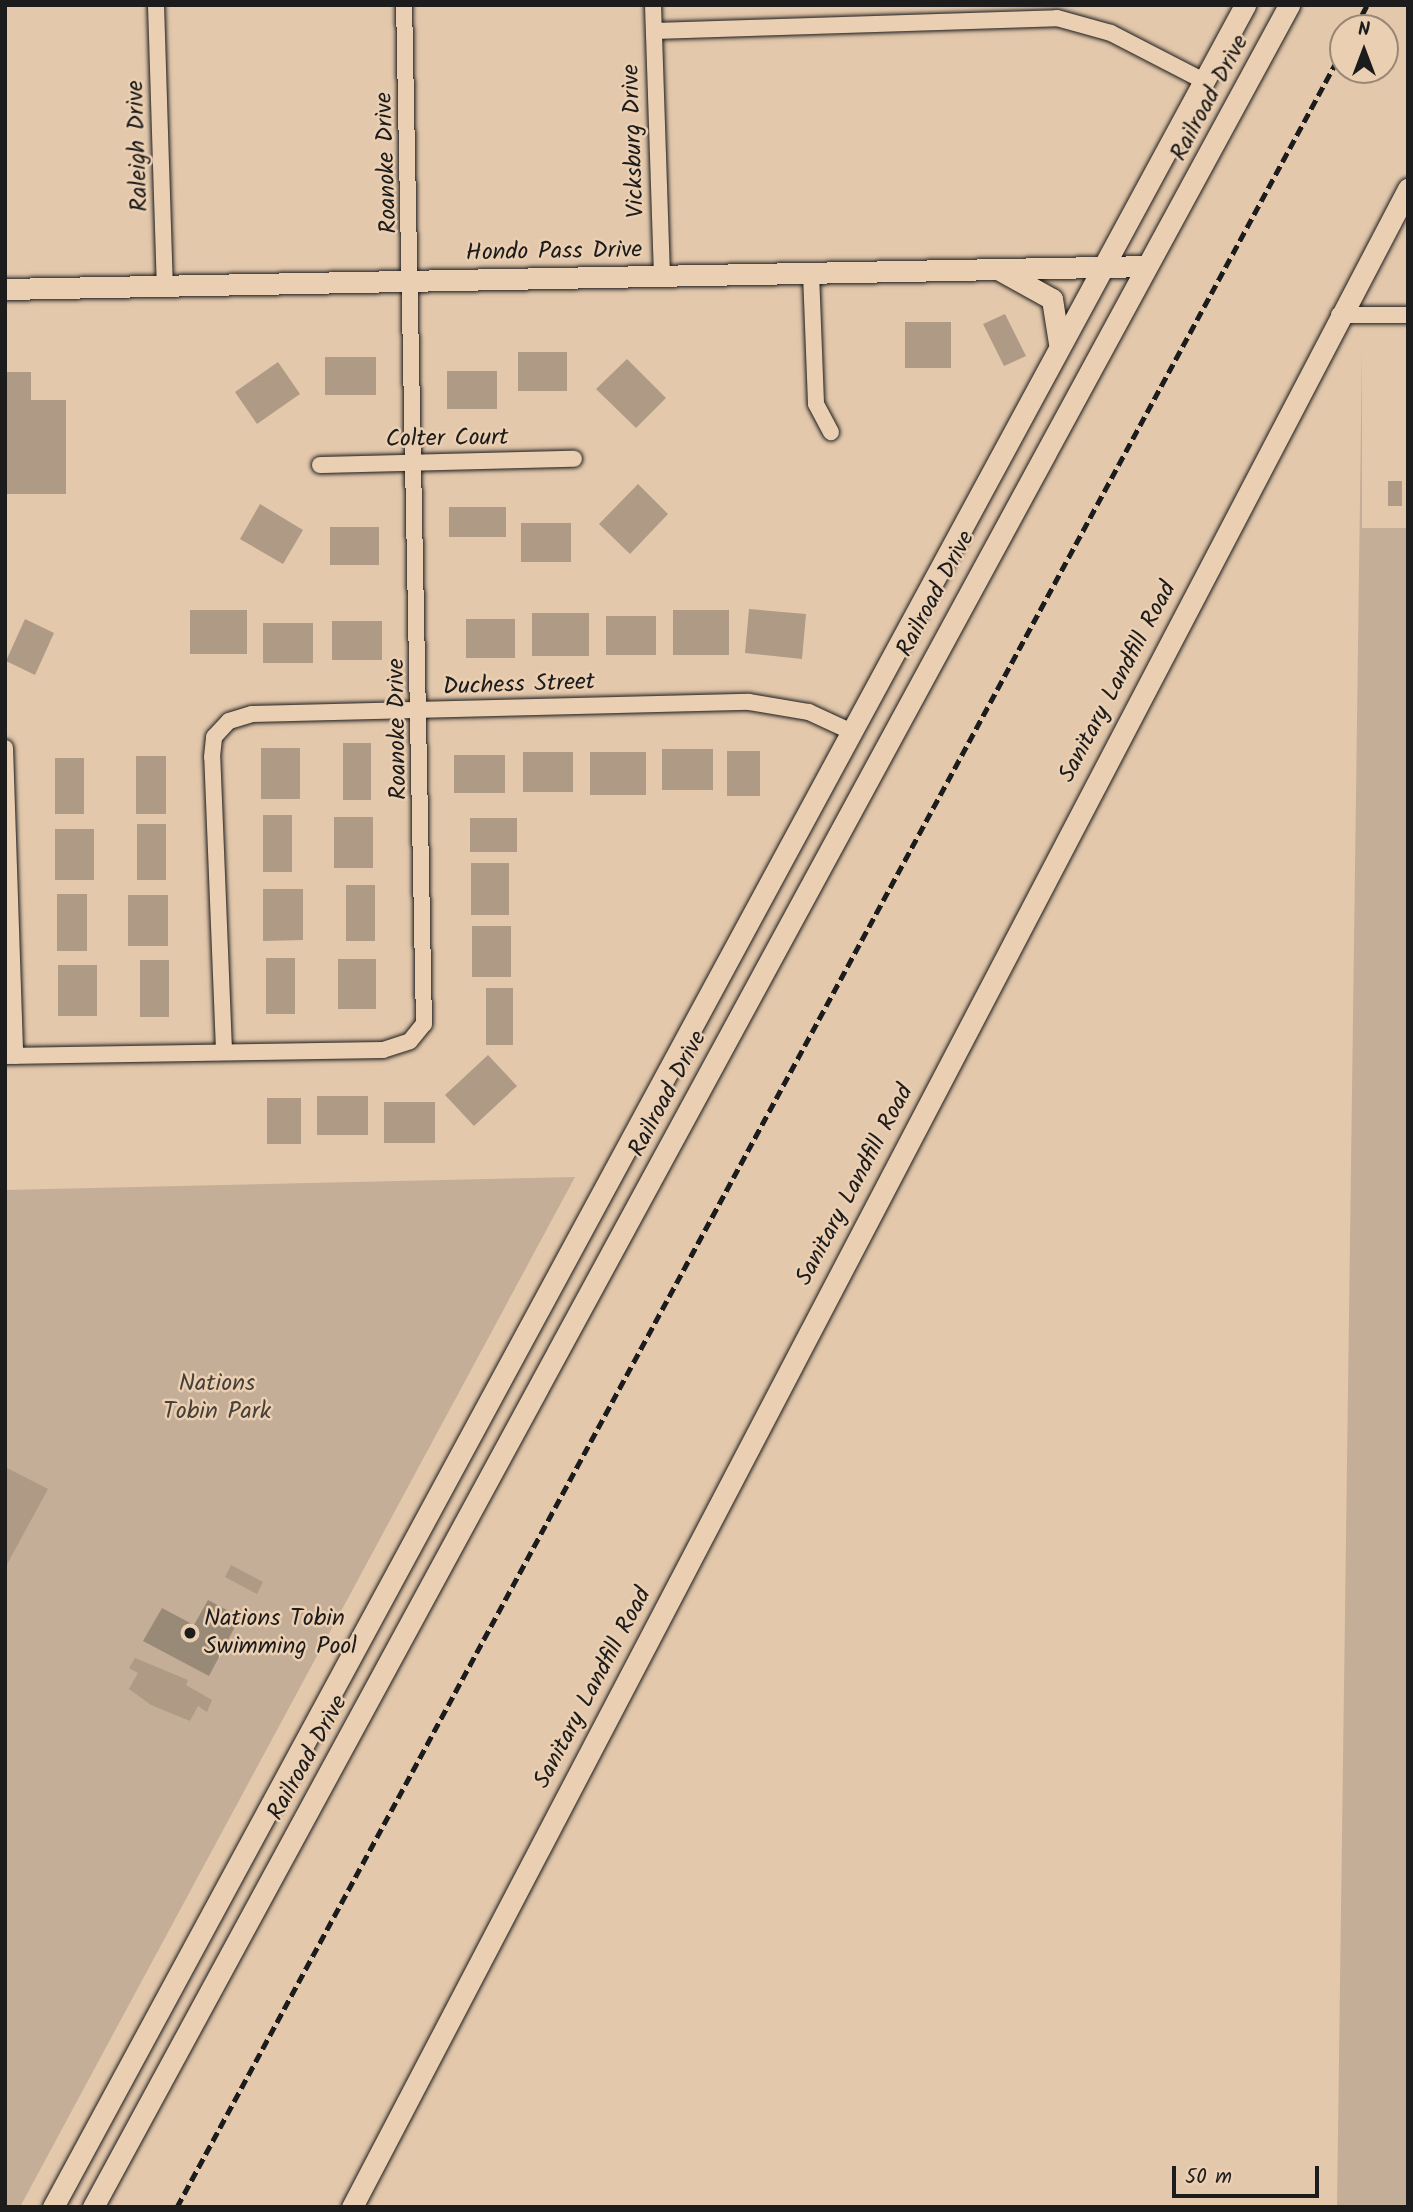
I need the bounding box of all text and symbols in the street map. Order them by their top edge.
north arrow [1329,14,1399,84]
text: N [1358,15,1370,45]
street label: Railroad Drive [1165,30,1255,166]
street label: Vicksburg Drive [617,64,651,218]
street label: Raleigh Drive [121,80,155,212]
street label: Roanoke Drive [370,92,404,234]
street label: Hondo Pass Drive [465,236,643,268]
street label: Colter Court [385,424,509,454]
street label: Railroad Drive [891,526,981,662]
street label: Sanitary Landfill Road [1053,577,1183,787]
street label: Roanoke Drive [382,658,414,800]
street label: Duchess Street [442,668,596,702]
street label: Railroad Drive [623,1026,713,1162]
street label: Sanitary Landfill Road [790,1080,920,1290]
park label: Nations Tobin Park [163,1370,271,1426]
street label: Sanitary Landfill Road [528,1583,658,1793]
place label: Nations Tobin Swimming Pool [204,1605,357,1661]
marker: Nations Tobin Swimming Pool [182,1625,198,1641]
street label: Railroad Drive [262,1690,354,1826]
scale bar [1175,2152,1322,2196]
text: 50 m [1185,2161,1232,2194]

